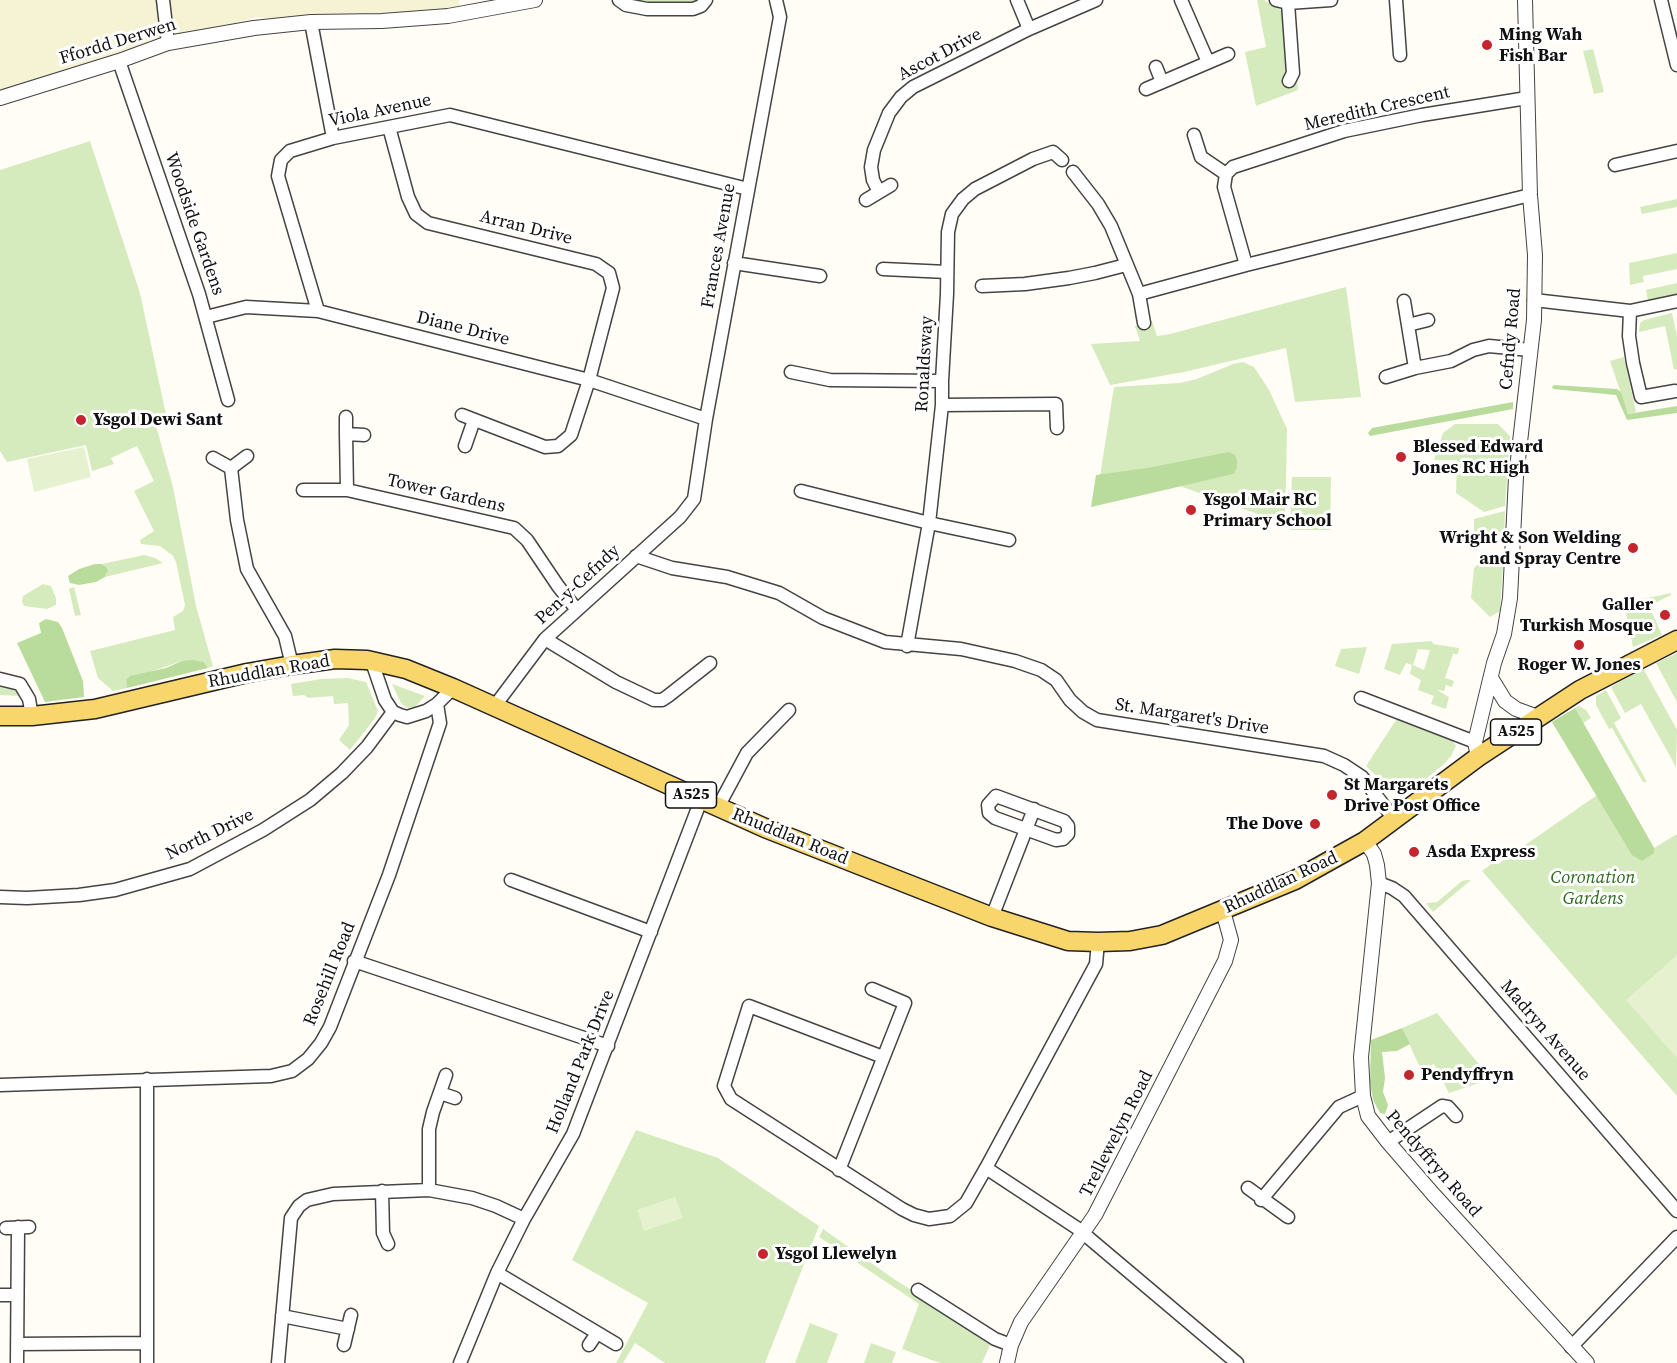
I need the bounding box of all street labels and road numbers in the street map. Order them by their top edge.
street label: Ffordd Derwen [57,14,179,70]
street label: Ascot Drive [894,24,986,86]
street label: Meredith Crescent [1302,82,1452,136]
street label: Viola Avenue [327,90,433,132]
street label: Woodside Gardens [159,150,229,298]
street label: Frances Avenue [697,182,741,310]
street label: Arran Drive [478,206,574,250]
street label: Cefndy Road [1496,287,1526,391]
street label: Diane Drive [414,307,512,351]
street label: Ronaldsway [912,315,938,413]
street label: Tower Gardens [385,470,507,518]
street label: Pen-y-Cefndy [531,540,625,630]
street label: Rhuddlan Road [206,651,332,693]
street label: St. Margaret's Drive [1113,694,1271,740]
road number: A525 [1490,719,1541,745]
road number: A525 [666,782,716,808]
street label: North Drive [163,804,257,866]
street label: Rhuddlan Road [729,804,851,870]
street label: Rhuddlan Road [1221,847,1341,919]
street label: Rosehill Road [299,919,361,1029]
street label: Madryn Avenue [1495,976,1595,1086]
street label: Holland Park Drive [542,987,620,1137]
street label: Trellewelyn Road [1076,1067,1158,1201]
street label: Pendyffryn Road [1381,1106,1485,1222]

